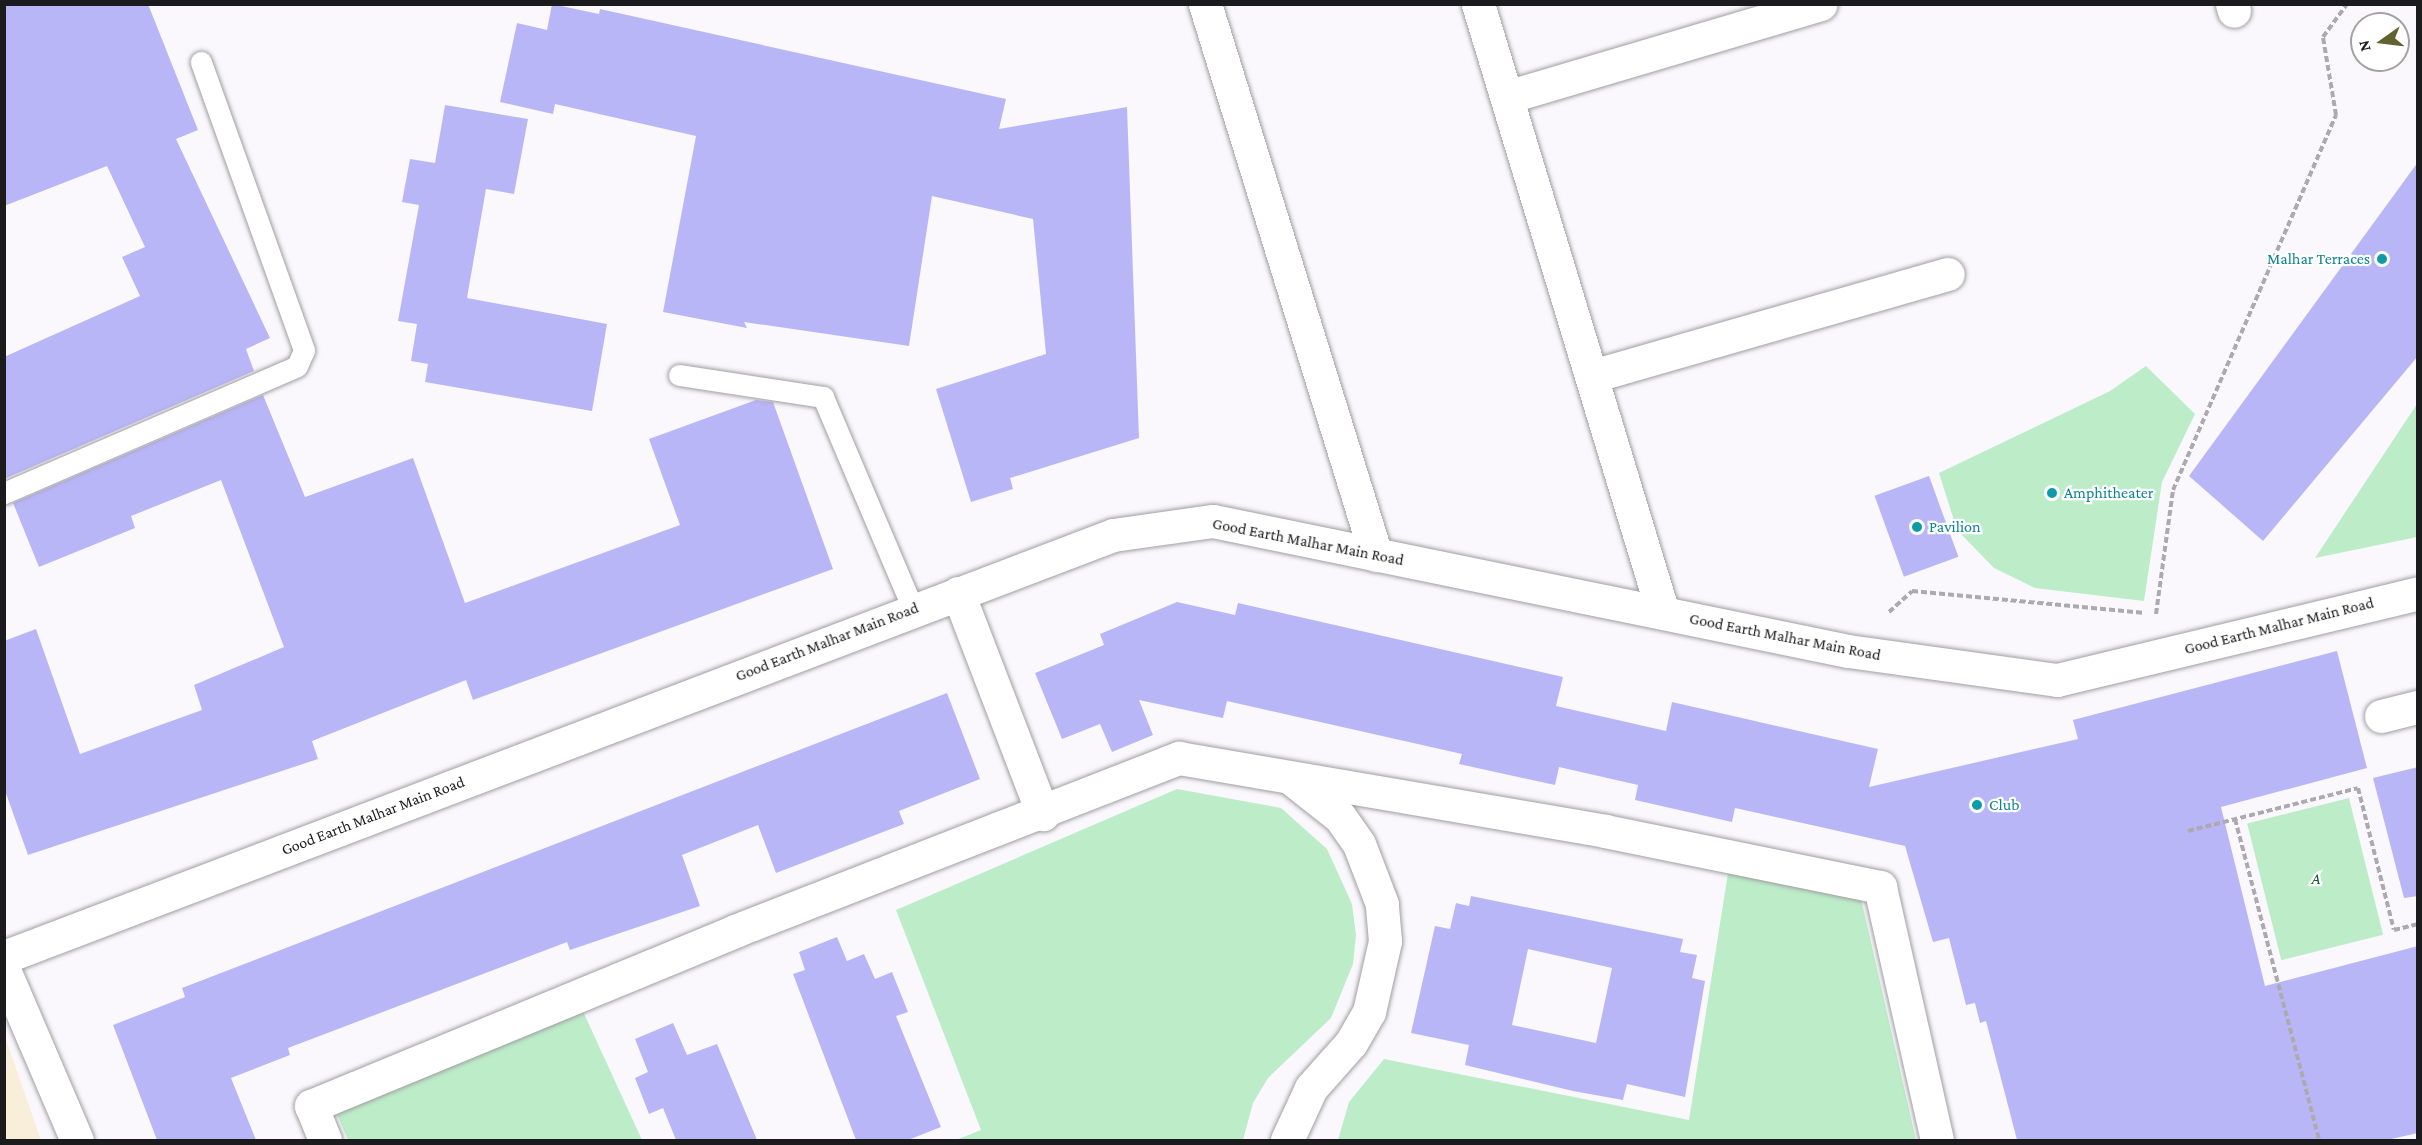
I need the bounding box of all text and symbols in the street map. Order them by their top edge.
north arrow [2350,12,2410,72]
text: N [2354,39,2374,53]
place label: Malhar Terraces [2267,249,2370,269]
marker: Malhar Terraces [2375,252,2389,266]
place label: Amphitheater [2064,483,2153,503]
marker: Amphitheater [2045,486,2059,500]
street label: Good Earth Malhar Main Road [1211,514,1405,570]
place label: Pavilion [1929,517,1981,537]
marker: Pavilion [1910,520,1924,534]
street label: Good Earth Malhar Main Road [2182,593,2376,659]
street label: Good Earth Malhar Main Road [733,598,921,686]
street label: Good Earth Malhar Main Road [1688,609,1882,665]
street label: Good Earth Malhar Main Road [279,772,467,860]
place label: Club [1989,795,2019,815]
marker: Club [1970,798,1984,812]
park label: A [2311,869,2321,889]

